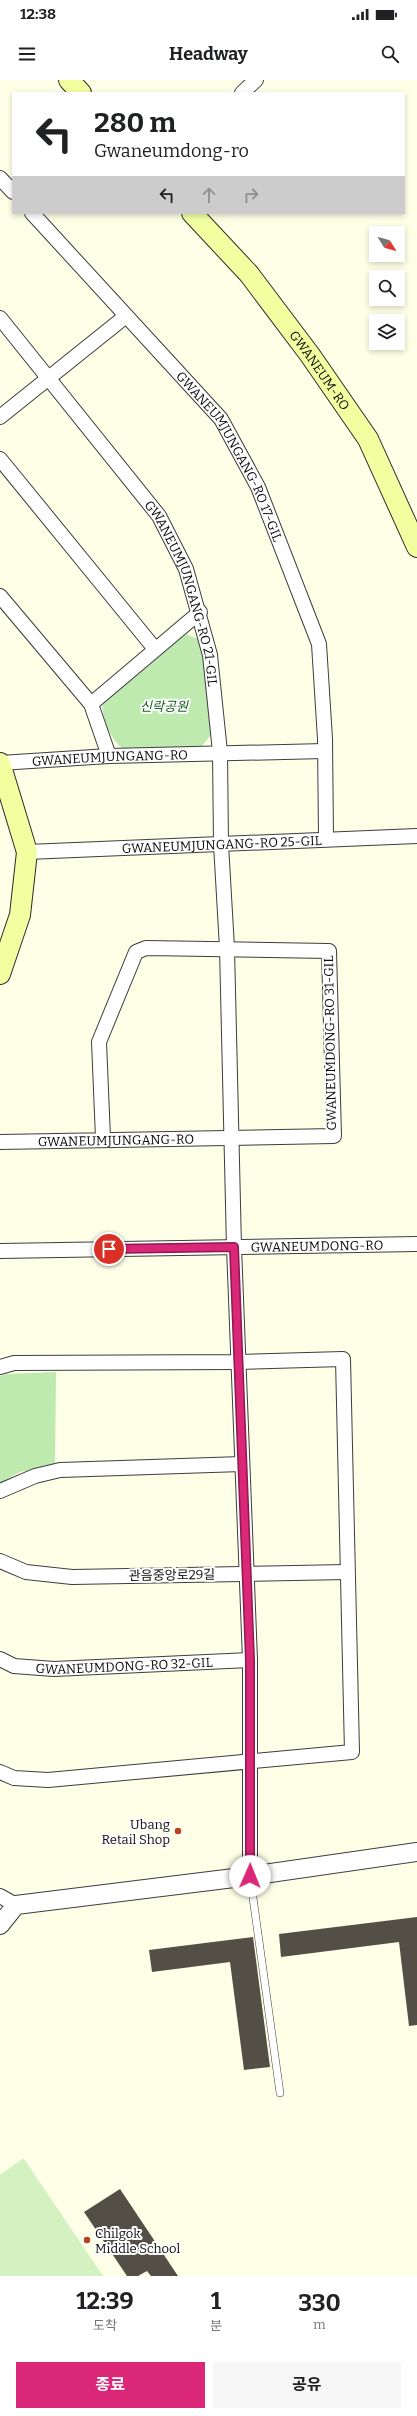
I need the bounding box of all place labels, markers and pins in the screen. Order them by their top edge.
pin [92,1232,126,1266]
place label: Ubang Retail Shop [102,1817,170,1847]
marker: Ubang Retail Shop [173,1826,183,1836]
place label: Chilgok Middle School [95,2226,180,2256]
marker: Chilgok Middle School [82,2235,92,2245]

